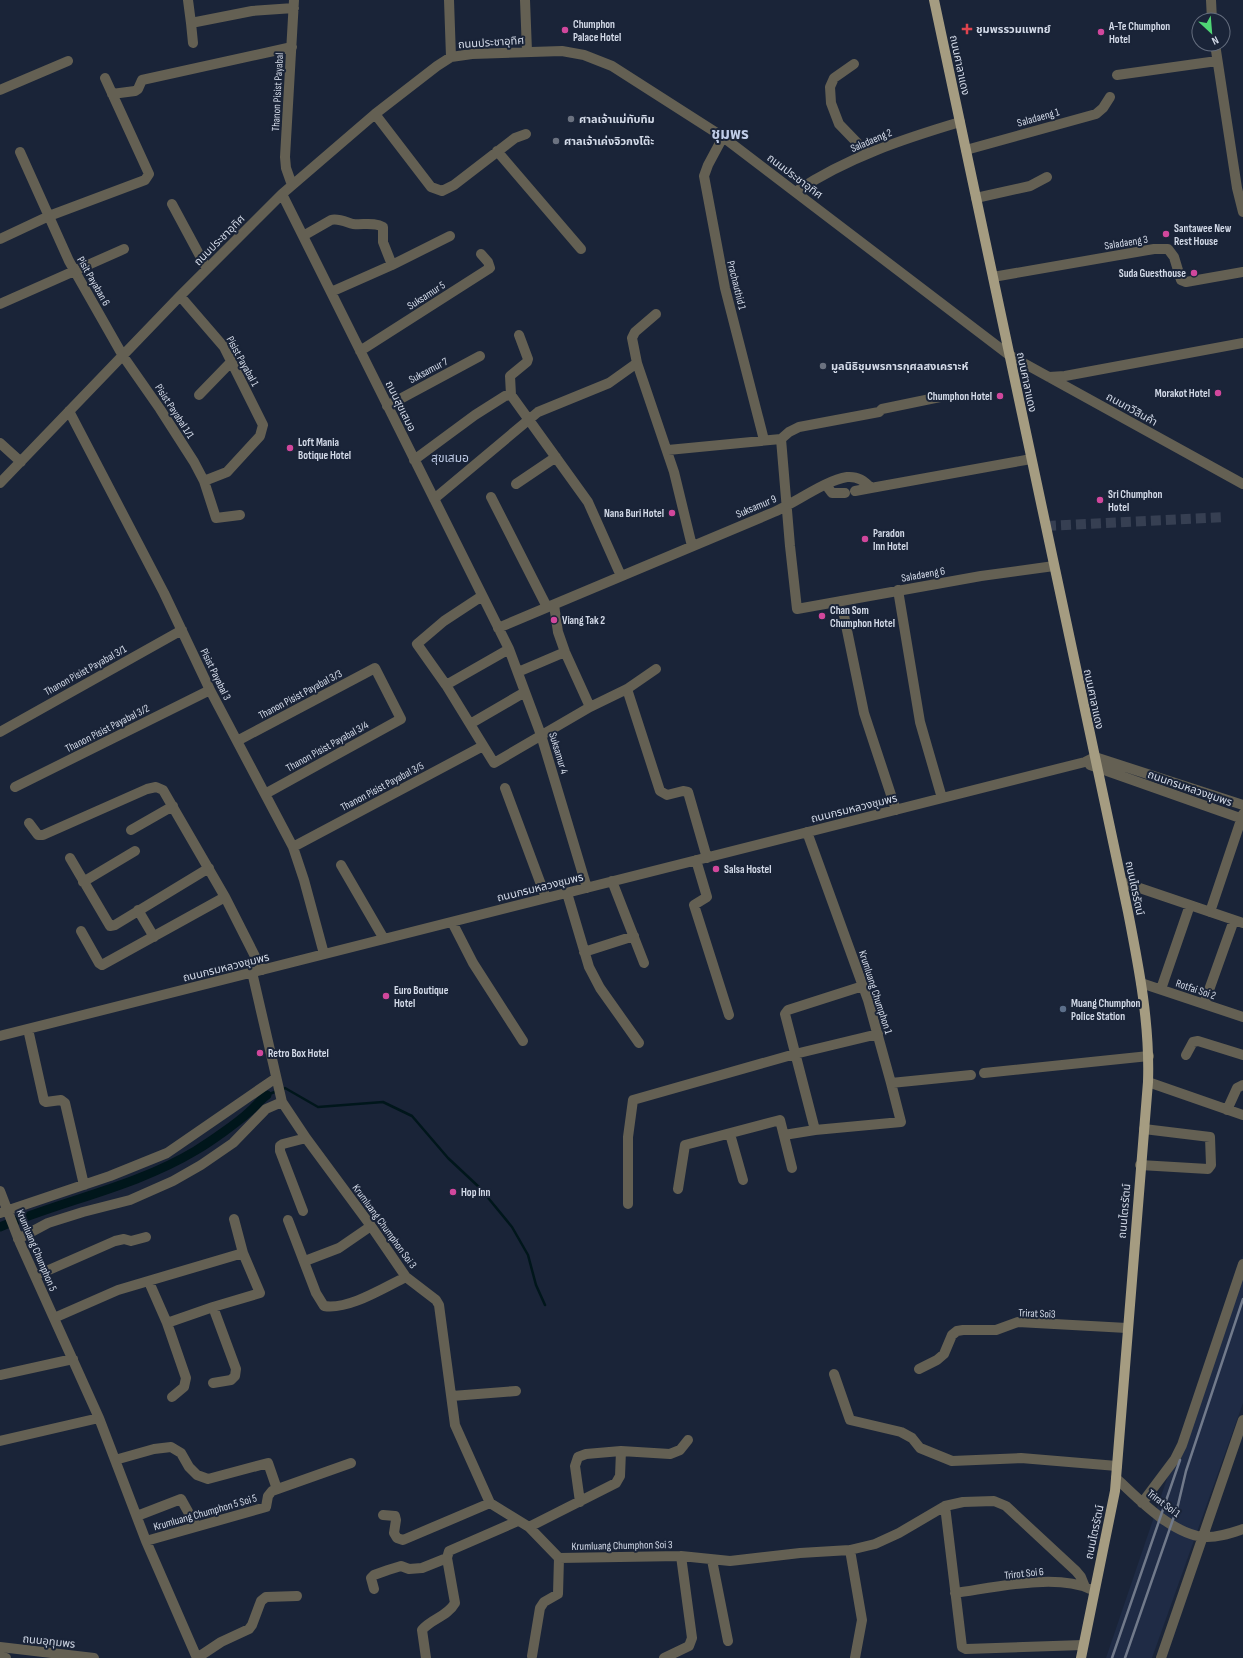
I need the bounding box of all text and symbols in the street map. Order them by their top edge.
north arrow [1191,12,1231,52]
place label: Chumphon Palace Hotel [573,18,621,44]
place label: A-Te Chumphon Hotel [1108,20,1170,46]
marker: ชุมพรรวมแพทย์ [961,23,973,35]
place label: ชุมพรรวมแพทย์ [976,23,1051,36]
marker: Chumphon Palace Hotel [560,25,570,35]
marker: A-Te Chumphon Hotel [1096,27,1106,37]
text: N [1210,33,1221,48]
street label: ถนนประชาอุทิศ [458,34,525,51]
street label: ถนนศาลาแดง [947,34,972,96]
street label: Thanon Pisist Payabal [269,52,286,132]
street label: Saladaeng 1 [1016,105,1061,130]
place label: ศาลเจ้าแม่ทับทิม [579,113,655,126]
marker: ศาลเจ้าแม่ทับทิม [566,114,576,124]
district label: ชุมพร [711,125,749,144]
street label: Saladaeng 2 [848,126,894,155]
place label: ศาลเจ้าเค่งจิวกงโต๊ะ [564,135,654,148]
marker: ศาลเจ้าเค่งจิวกงโต๊ะ [551,136,561,146]
street label: ถนนประชาอุทิศ [764,151,825,202]
street label: ถนนประชาอุทิศ [191,212,247,268]
place label: Santawee New Rest House [1174,222,1232,248]
marker: Santawee New Rest House [1161,229,1171,239]
street label: Saladaeng 3 [1103,233,1149,252]
street label: Pisit Payaban 6 [74,254,113,308]
street label: Prachauthid 1 [724,259,749,311]
place label: Suda Guesthouse [1119,267,1186,280]
marker: Suda Guesthouse [1189,268,1199,278]
street label: Suksamur 5 [405,278,448,312]
street label: Pisist Payabal 1 [224,334,262,389]
street label: ถนนศาลาแดง [1014,351,1039,413]
street label: Suksamur 7 [406,354,451,386]
place label: มูลนิธิชุมพรการกุศลสงเคราะห์ [831,360,968,373]
marker: มูลนิธิชุมพรการกุศลสงเคราะห์ [818,361,828,371]
street label: ถนนสุขเสมอ [383,379,418,434]
street label: Pisist Payabal 1/1 [152,382,197,441]
place label: Morakot Hotel [1155,387,1210,400]
marker: Morakot Hotel [1213,388,1223,398]
place label: Chumphon Hotel [927,390,992,403]
street label: ถนนทวีสินค้า [1104,390,1160,429]
marker: Chumphon Hotel [995,391,1005,401]
place label: Loft Mania Botique Hotel [298,436,351,462]
marker: Loft Mania Botique Hotel [285,443,295,453]
district label: สุขเสมอ [431,451,469,466]
place label: Sri Chumphon Hotel [1108,488,1162,514]
street label: Suksamur 9 [734,492,779,521]
marker: Sri Chumphon Hotel [1095,495,1105,505]
place label: Nana Buri Hotel [604,507,664,520]
marker: Nana Buri Hotel [667,508,677,518]
place label: Paradon Inn Hotel [873,527,908,553]
marker: Paradon Inn Hotel [860,534,870,544]
street label: Saladaeng 6 [900,564,946,585]
place label: Chan Som Chumphon Hotel [830,604,895,630]
marker: Chan Som Chumphon Hotel [817,611,827,621]
place label: Viang Tak 2 [562,614,605,627]
marker: Viang Tak 2 [549,615,559,625]
street label: Thanon Pisist Payabal 3/1 [42,642,129,698]
street label: Pisist Payabal 3 [197,646,234,703]
street label: Thanon Pisist Payabal 3/3 [256,667,345,722]
street label: ถนนศาลาแดง [1081,668,1106,730]
street label: Thanon Pisist Payabal 3/2 [63,701,152,755]
street label: Thanon Pisist Payabal 3/4 [284,718,371,775]
street label: Suksamur 4 [546,731,571,776]
street label: Thanon Pisist Payabal 3/5 [338,759,426,814]
street label: ถนนกรมหลวงชุมพร [1146,768,1234,809]
street label: ถนนกรมหลวงชุมพร [810,791,899,826]
street label: ถนนไตรรัตน์ [1122,860,1147,916]
place label: Salsa Hostel [724,863,772,876]
marker: Salsa Hostel [711,864,721,874]
street label: ถนนกรมหลวงชุมพร [496,870,585,905]
street label: Krumluang Chumphon 1 [856,949,895,1036]
street label: ถนนกรมหลวงชุมพร [182,950,271,985]
street label: Rotfai Soi 2 [1174,977,1218,1003]
place label: Euro Boutique Hotel [394,984,449,1010]
marker: Euro Boutique Hotel [381,991,391,1001]
place label: Muang Chumphon Police Station [1071,997,1141,1023]
marker: Muang Chumphon Police Station [1058,1004,1068,1014]
place label: Retro Box Hotel [268,1047,329,1060]
marker: Retro Box Hotel [255,1048,265,1058]
street label: Krumluang Chumphon Soi 3 [350,1182,420,1271]
street label: ถนนไตรรัตน์ [1116,1183,1133,1239]
place label: Hop Inn [461,1186,490,1199]
marker: Hop Inn [448,1187,458,1197]
street label: Krumluang Chumphon 5 [13,1207,60,1293]
street label: Trirat Soi3 [1018,1306,1056,1321]
street label: Trirat Soi 1 [1145,1487,1183,1520]
street label: Krumluang Chumphon 5 Soi 5 [152,1491,258,1533]
street label: ถนนไตรรัตน์ [1082,1504,1107,1560]
street label: Krumluang Chumphon Soi 3 [571,1538,673,1553]
street label: Trirot Soi 6 [1004,1565,1044,1582]
street label: ถนนอุทุมพร [22,1632,76,1651]

